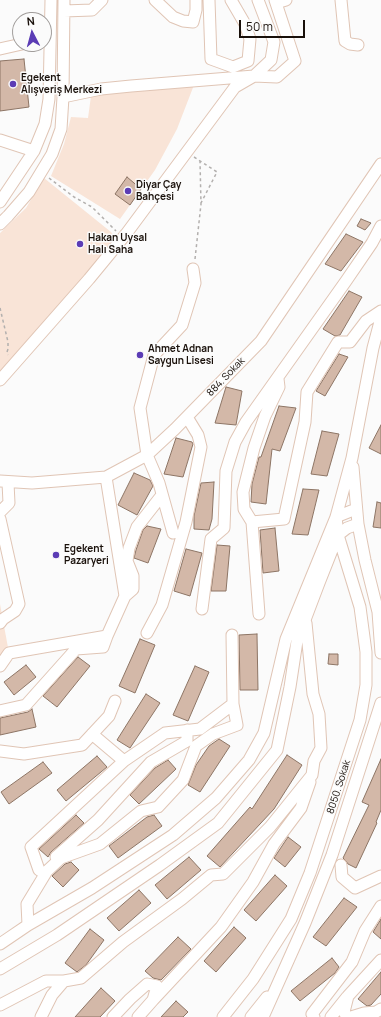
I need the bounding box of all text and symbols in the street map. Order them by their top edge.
north arrow [12,12,52,52]
scale bar [241,12,307,38]
text: N [26,13,36,28]
text: 50 m [246,18,273,35]
place label: Egekent Alışveriş Merkezi [21,72,102,96]
marker: Egekent Alışveriş Merkezi [8,79,18,89]
place label: Diyar Çay Bahçesi [136,179,181,202]
marker: Diyar Çay Bahçesi [123,186,133,196]
place label: Hakan Uysal Halı Saha [88,232,147,256]
marker: Hakan Uysal Halı Saha [75,239,85,249]
place label: Ahmet Adnan Saygun Lisesi [148,343,214,366]
marker: Ahmet Adnan Saygun Lisesi [135,350,145,360]
street label: 884. Sokak [205,355,247,399]
place label: Egekent Pazaryeri [64,543,109,566]
marker: Egekent Pazaryeri [51,550,61,560]
street label: 8050. Sokak [325,759,353,815]

